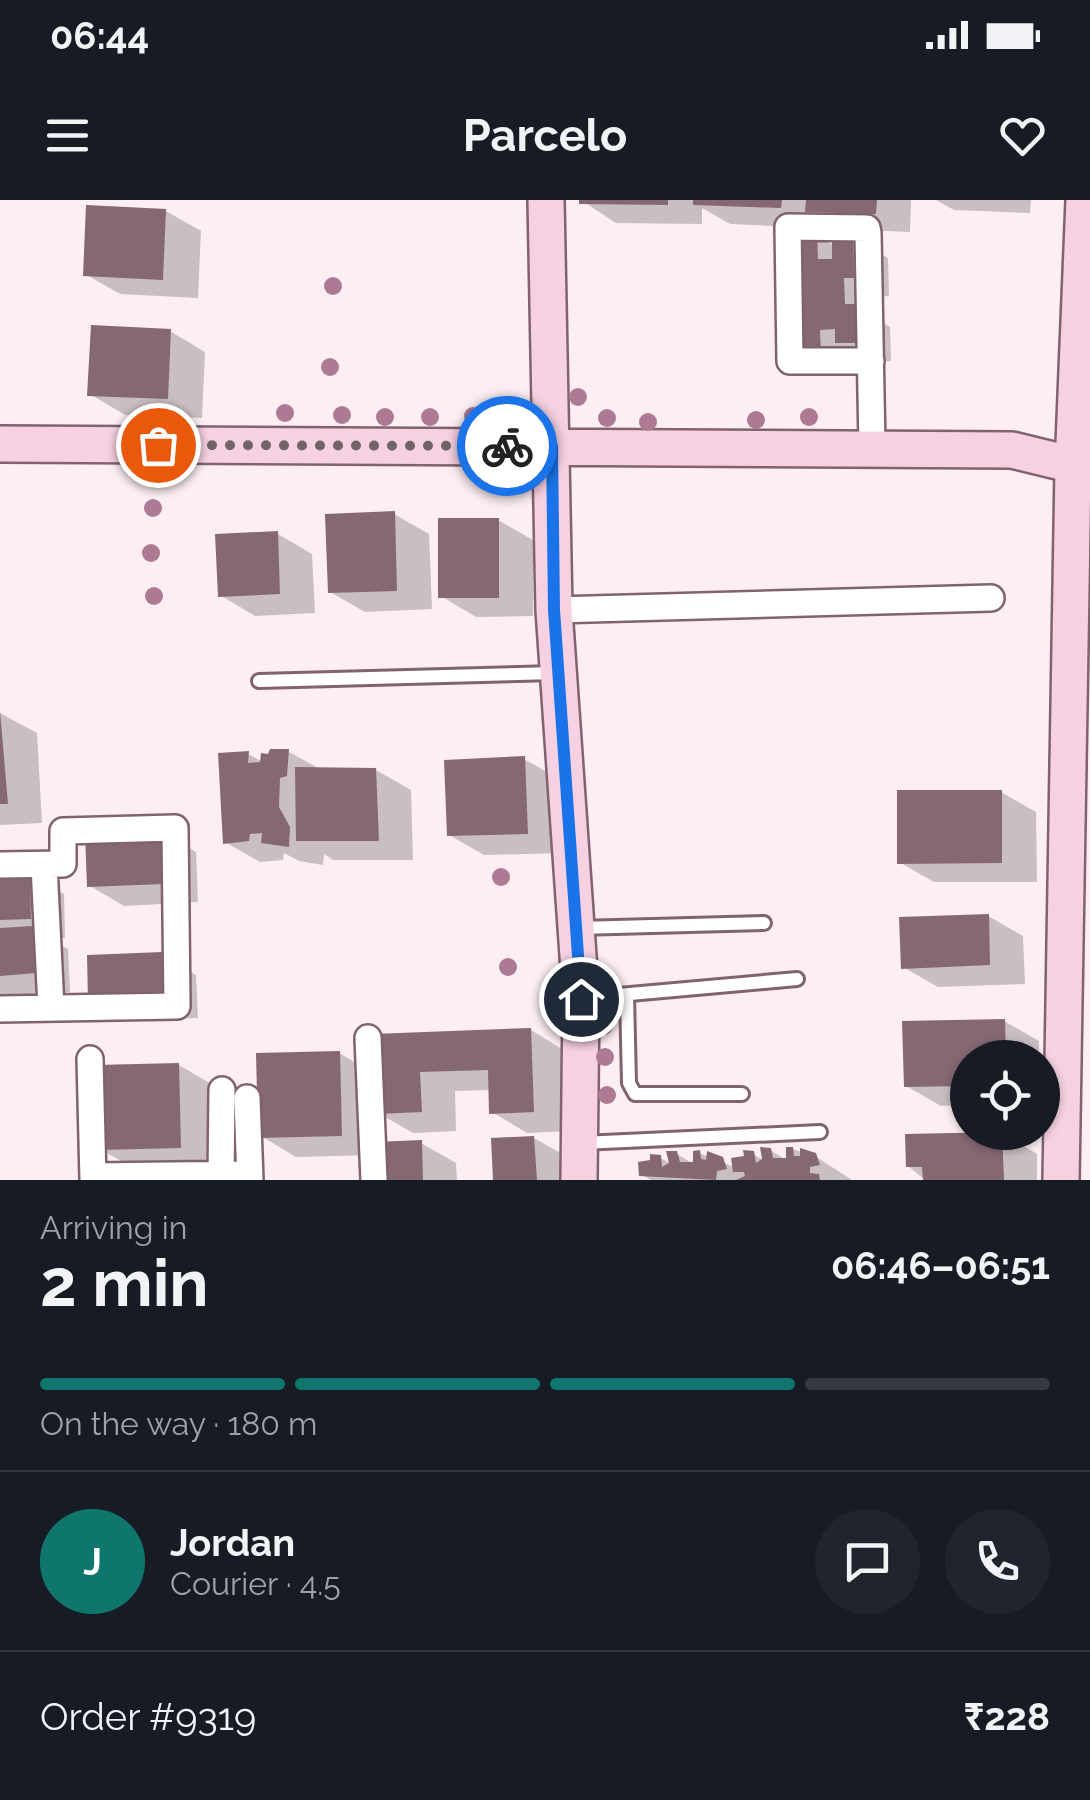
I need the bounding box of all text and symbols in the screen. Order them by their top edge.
text: 06:44 [50,13,149,58]
icon: menu [40,108,95,163]
icon: heart [995,108,1050,163]
text: Parcelo [463,109,627,162]
courier [457,396,557,496]
pin [116,403,201,488]
icon: bag [131,418,186,473]
icon: bike [480,419,535,474]
pin [539,957,624,1042]
icon: home [554,972,609,1027]
map controls [950,1040,1060,1150]
button: locate [950,1040,1060,1150]
text: Arriving in [40,1209,187,1246]
text: 06:46–06:51 [831,1243,1050,1288]
text: 2 min [40,1245,209,1321]
text: On the way · 180 m [40,1405,317,1442]
button: chat [815,1509,920,1614]
button: phone [945,1509,1050,1614]
text: Jordan [170,1520,295,1565]
text: J [83,1539,102,1584]
text: Courier · 4.5 [170,1565,341,1602]
text: Order #9319 [40,1694,256,1739]
text: ₹228 [964,1694,1050,1739]

